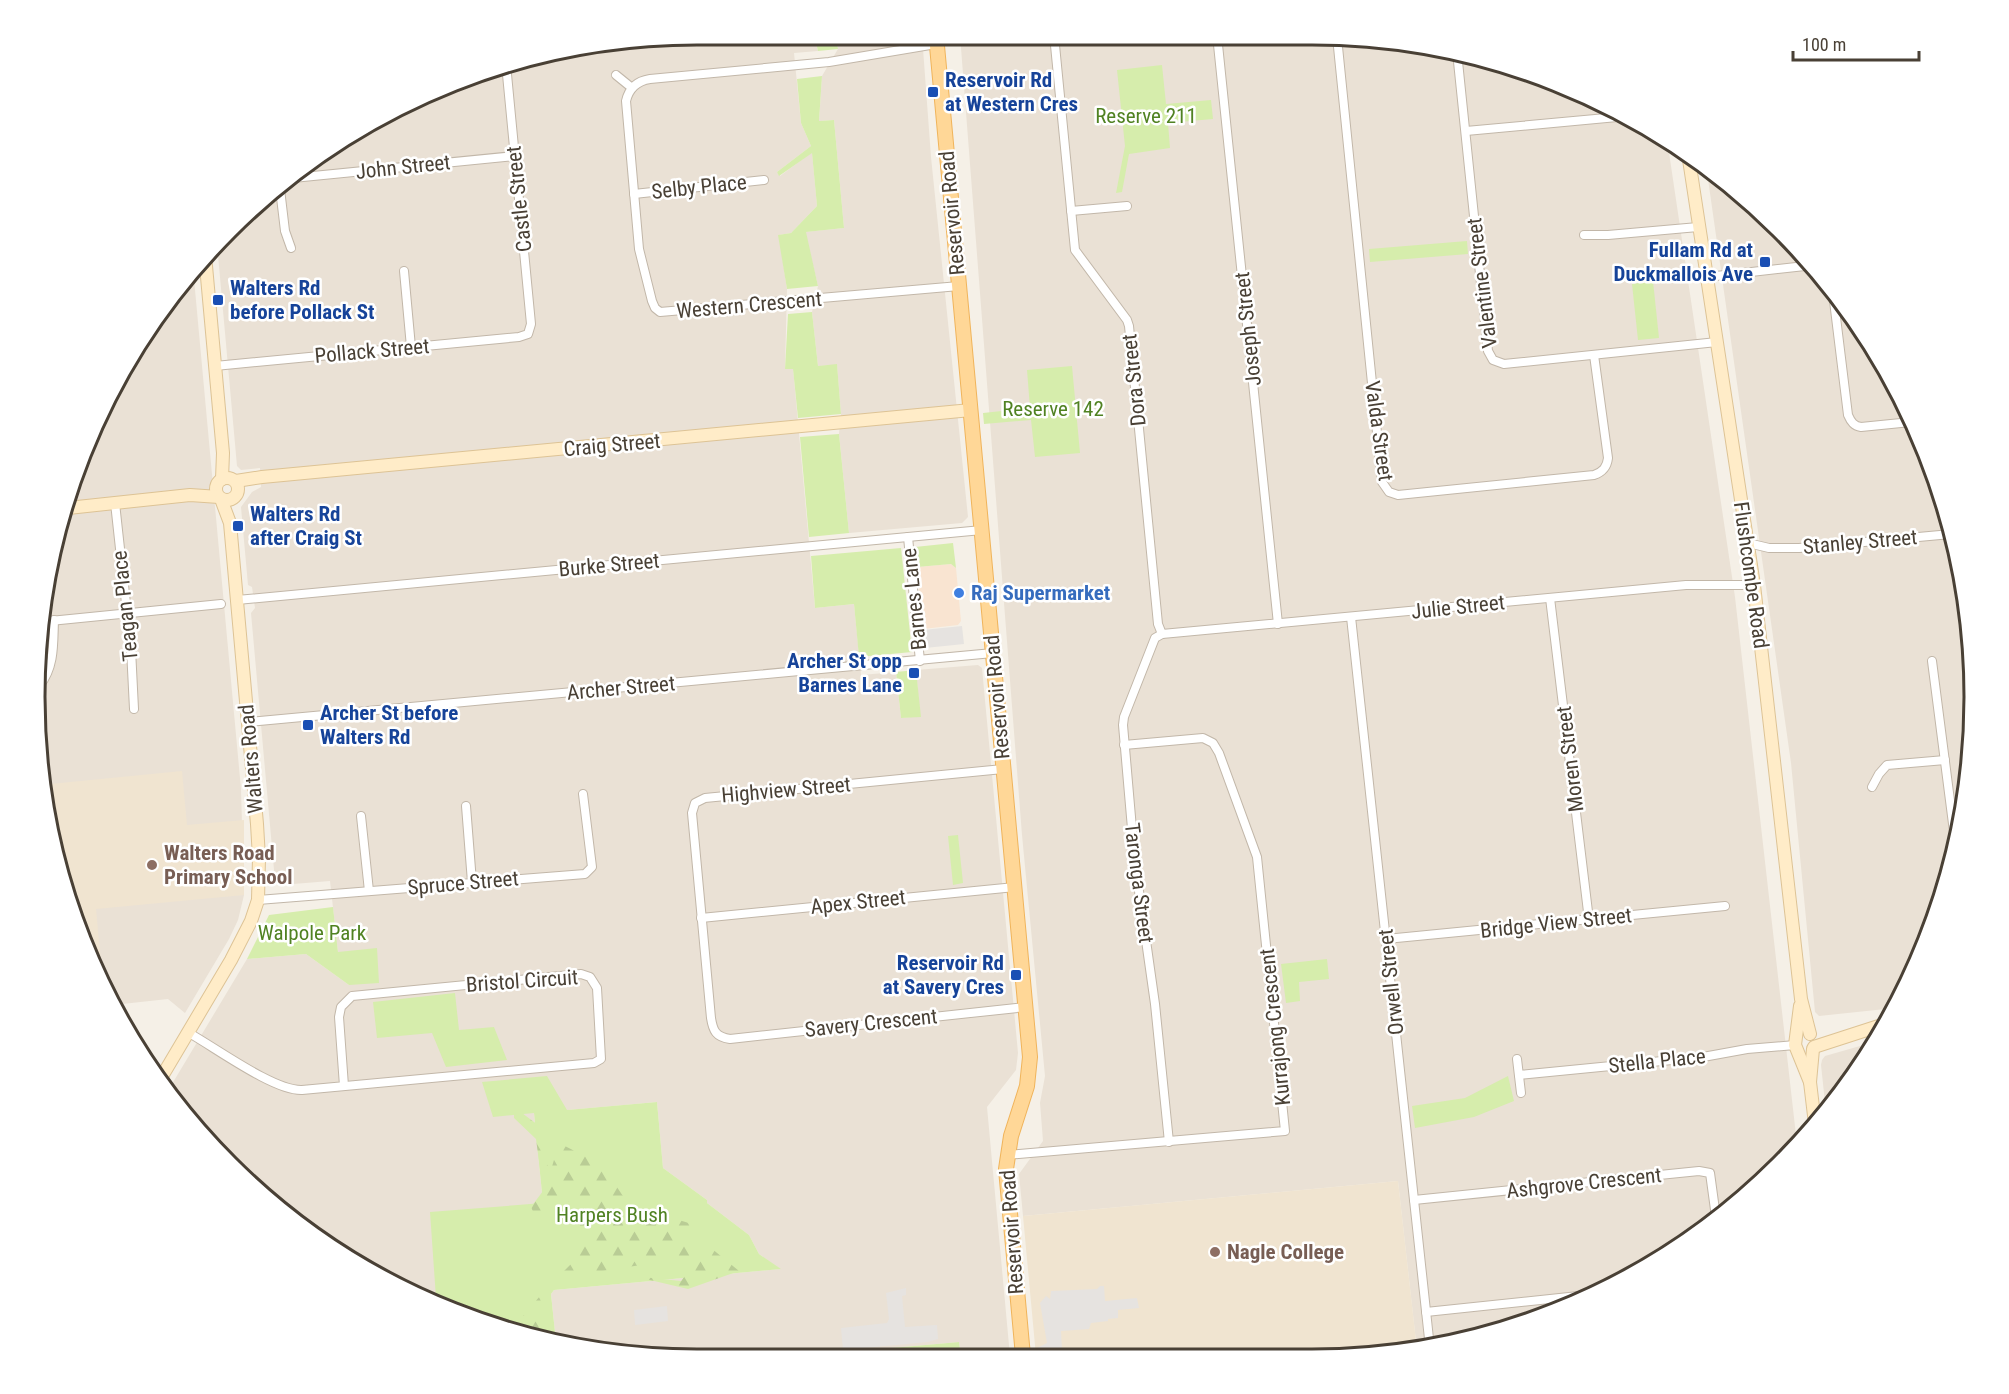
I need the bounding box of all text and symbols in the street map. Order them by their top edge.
scale bar [1793,24,1919,62]
text: 100 m [1802,34,1846,55]
place label: Reservoir Rd at Western Cres [945,68,1078,116]
marker: Reservoir Rd at Western Cres [926,85,940,99]
park label: Reserve 211 [1095,104,1197,128]
street label: Castle Street [502,145,536,253]
street label: John Street [354,150,452,184]
street label: Reservoir Road [935,150,969,276]
street label: Selby Place [650,170,748,204]
street label: Valentine Street [1462,216,1502,350]
place label: Fullam Rd at Duckmallois Ave [1614,238,1753,286]
marker: Fullam Rd at Duckmallois Ave [1758,255,1772,269]
street label: Joseph Street [1230,271,1266,387]
place label: Walters Rd before Pollack St [230,276,374,324]
street label: Western Crescent [675,287,823,323]
marker: Walters Rd before Pollack St [211,293,225,307]
street label: Dora Street [1117,333,1151,427]
street label: Pollack Street [314,334,430,368]
street label: Valda Street [1360,379,1398,483]
park label: Reserve 142 [1002,397,1104,421]
street label: Craig Street [563,429,661,461]
street label: Flushcombe Road [1729,500,1773,650]
place label: Walters Rd after Craig St [250,502,362,550]
marker: Walters Rd after Craig St [231,519,245,533]
street label: Stanley Street [1802,525,1918,559]
street label: Barnes Lane [897,547,931,651]
street label: Teagan Place [107,549,143,663]
street label: Burke Street [558,549,660,581]
place label: Raj Supermarket [971,581,1110,605]
marker: Raj Supermarket [952,586,966,600]
street label: Julie Street [1410,590,1506,624]
street label: Reservoir Road [980,634,1014,760]
place label: Archer St opp Barnes Lane [787,649,902,697]
marker: Archer St opp Barnes Lane [907,666,921,680]
street label: Archer Street [566,671,676,705]
place label: Archer St before Walters Rd [320,701,458,749]
street label: Walters Road [234,703,268,815]
street label: Moren Street [1552,705,1588,813]
marker: Archer St before Walters Rd [301,718,315,732]
street label: Highview Street [720,772,852,808]
street label: Taronga Street [1120,821,1158,945]
place label: Walters Road Primary School [164,841,293,889]
marker: Walters Road Primary School [145,858,159,872]
street label: Spruce Street [406,866,520,900]
street label: Apex Street [809,885,907,919]
street label: Bridge View Street [1479,903,1633,943]
park label: Walpole Park [258,921,367,945]
street label: Orwell Street [1374,928,1408,1036]
street label: Kurrajong Crescent [1255,947,1295,1107]
place label: Reservoir Rd at Savery Cres [883,951,1004,999]
street label: Bristol Circuit [465,965,579,997]
marker: Reservoir Rd at Savery Cres [1009,968,1023,982]
street label: Savery Crescent [804,1004,938,1042]
street label: Stella Place [1607,1044,1707,1078]
street label: Ashgrove Crescent [1505,1163,1663,1203]
street label: Reservoir Road [996,1169,1028,1295]
park label: Harpers Bush [556,1203,668,1227]
place label: Nagle College [1227,1240,1344,1264]
marker: Nagle College [1208,1245,1222,1259]

